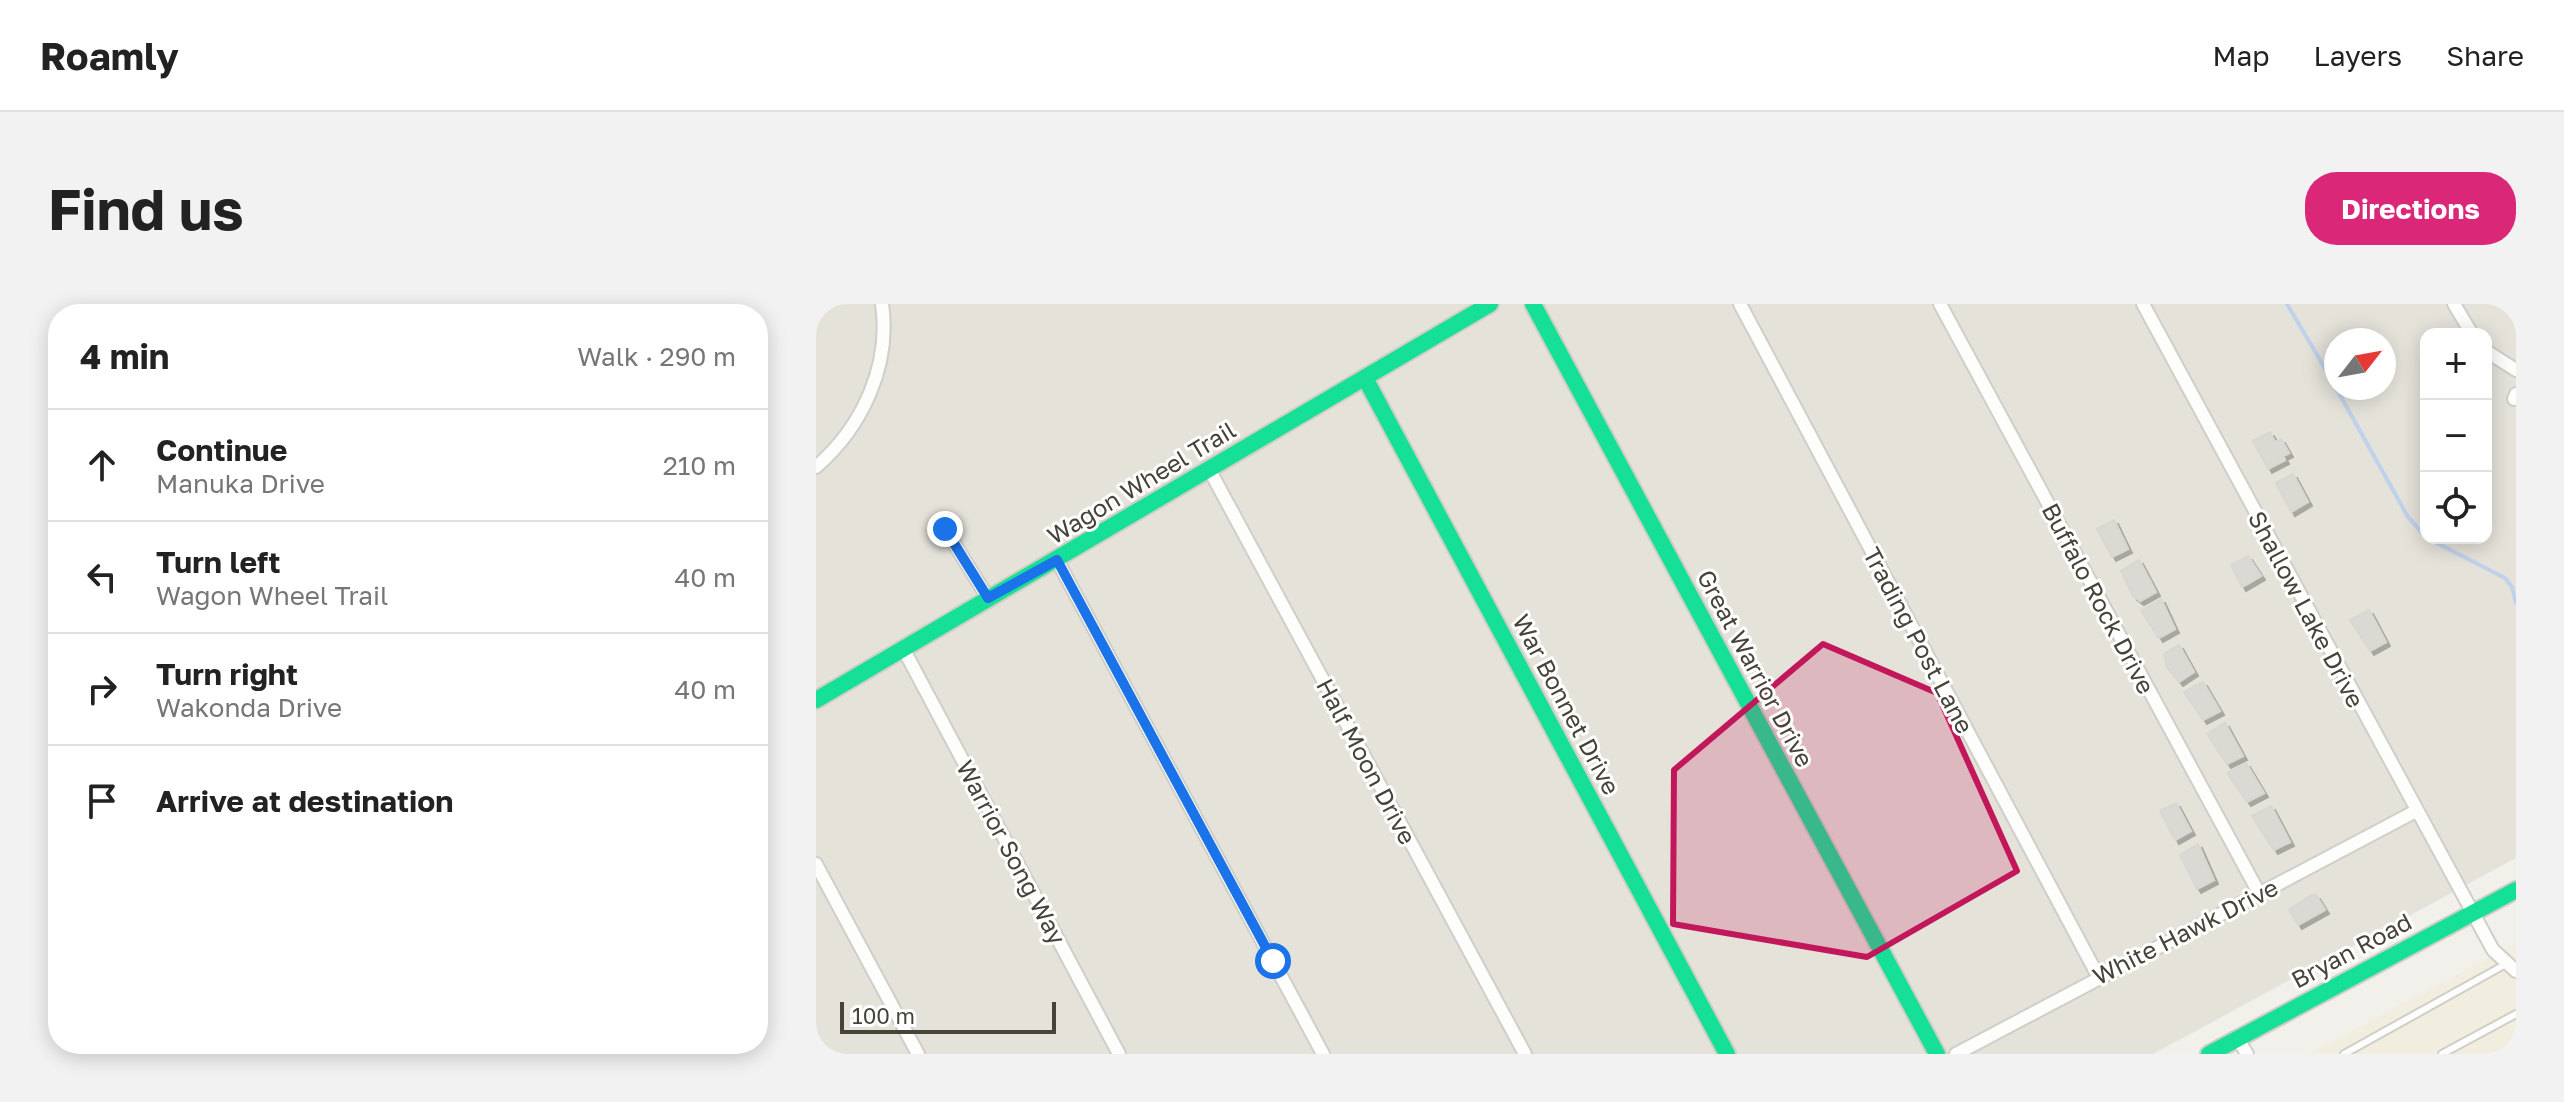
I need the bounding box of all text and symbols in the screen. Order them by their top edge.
text: Roamly [40,33,179,78]
text: Map [2212,39,2270,72]
text: Layers [2314,39,2402,72]
text: Share [2446,39,2524,72]
button: Directions [2305,172,2516,245]
text: Find us [48,175,244,242]
north arrow [2324,328,2396,400]
map controls [2420,328,2492,544]
button: + [2420,328,2492,400]
text: 4 min [80,336,169,376]
text: Walk · 290 m [577,341,736,372]
button: − [2420,400,2492,472]
street label: Wagon Wheel Trail [1042,414,1240,550]
text: Continue [156,432,287,468]
icon: ahead [80,443,124,487]
text: 210 m [663,450,736,481]
text: Manuka Drive [156,468,325,499]
button: locate [2420,472,2492,544]
street label: Buffalo Rock Drive [2036,498,2162,698]
street label: Shallow Lake Drive [2243,506,2371,712]
route end [927,511,963,547]
street label: Trading Post Lane [1858,542,1980,738]
text: Turn left [156,544,281,580]
icon: left [80,555,124,599]
text: 40 m [675,562,736,593]
street label: Great Warrior Drive [1692,565,1820,771]
text: Wagon Wheel Trail [156,580,388,611]
street label: War Bonnet Drive [1507,609,1627,799]
text: Turn right [156,656,298,692]
icon: right [80,667,124,711]
street label: Half Moon Drive [1311,673,1423,849]
text: 40 m [675,674,736,705]
text: Wakonda Drive [156,692,342,723]
street label: Warrior Song Way [951,755,1073,949]
icon: arrive [80,779,124,823]
text: Arrive at destination [156,783,453,819]
street label: White Hawk Drive [2088,872,2282,990]
street label: Bryan Road [2286,906,2416,994]
route start [1255,943,1291,979]
scale bar [840,998,1056,1034]
text: 100 m [852,1002,915,1029]

